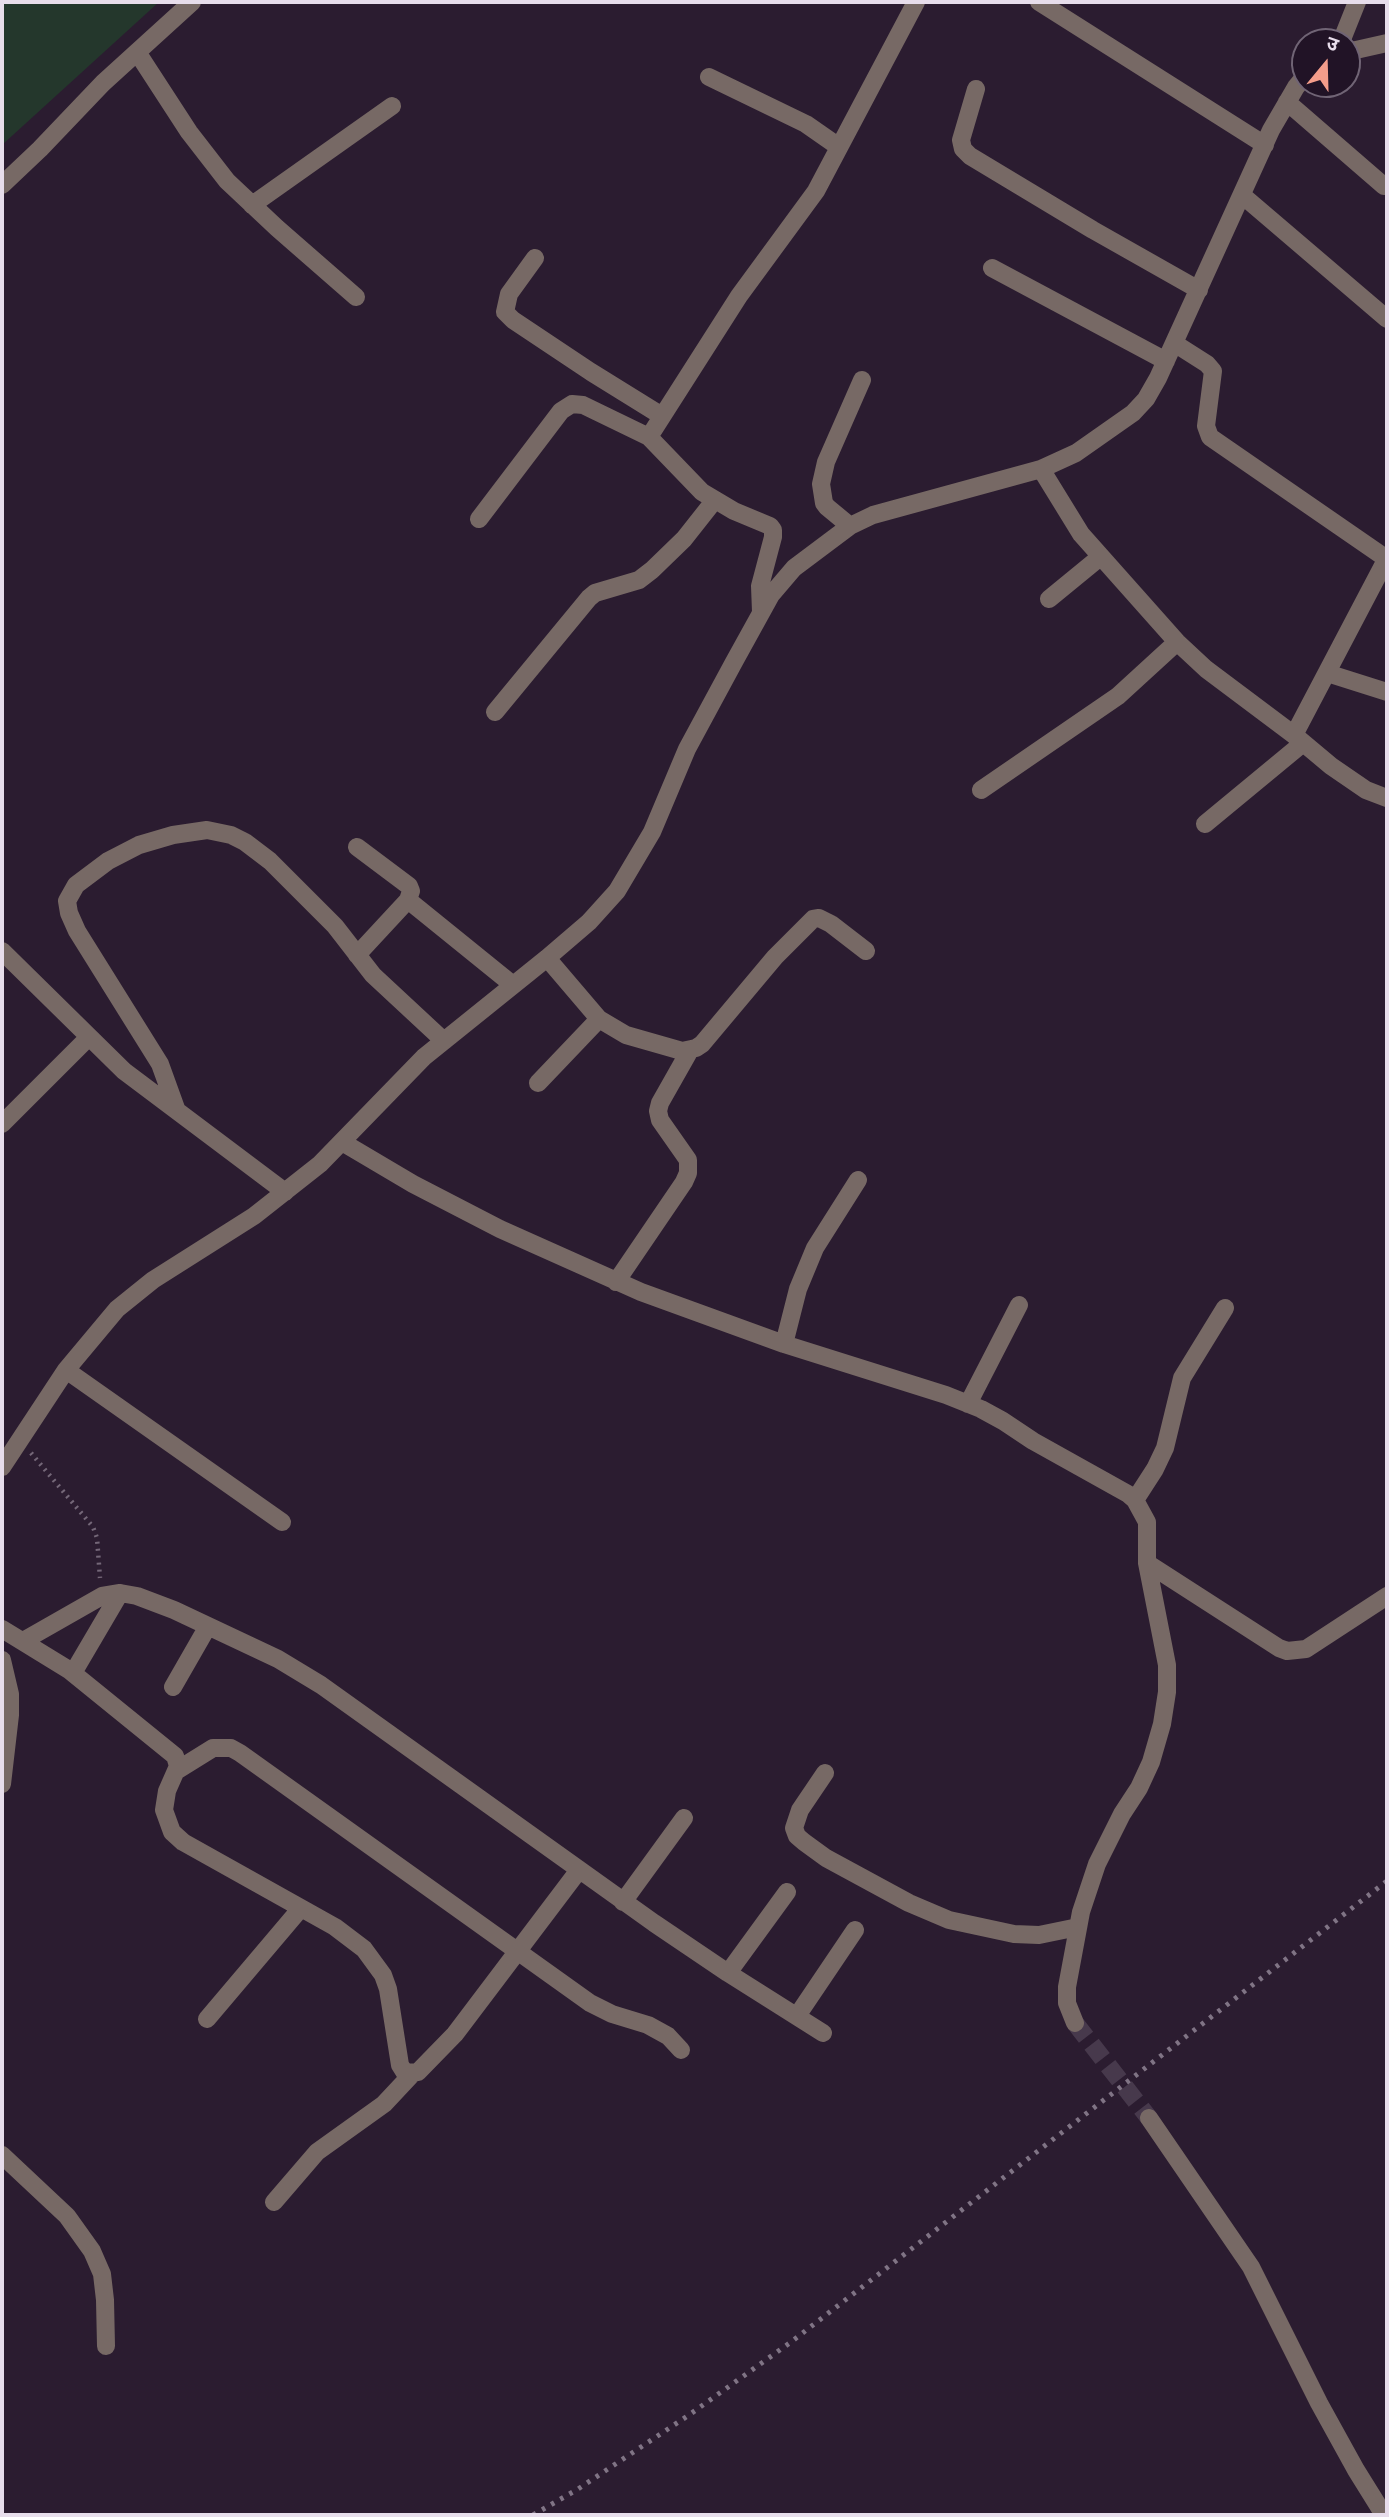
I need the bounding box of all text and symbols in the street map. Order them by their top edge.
north arrow [1291,28,1361,98]
text: उ [1323,32,1341,57]

